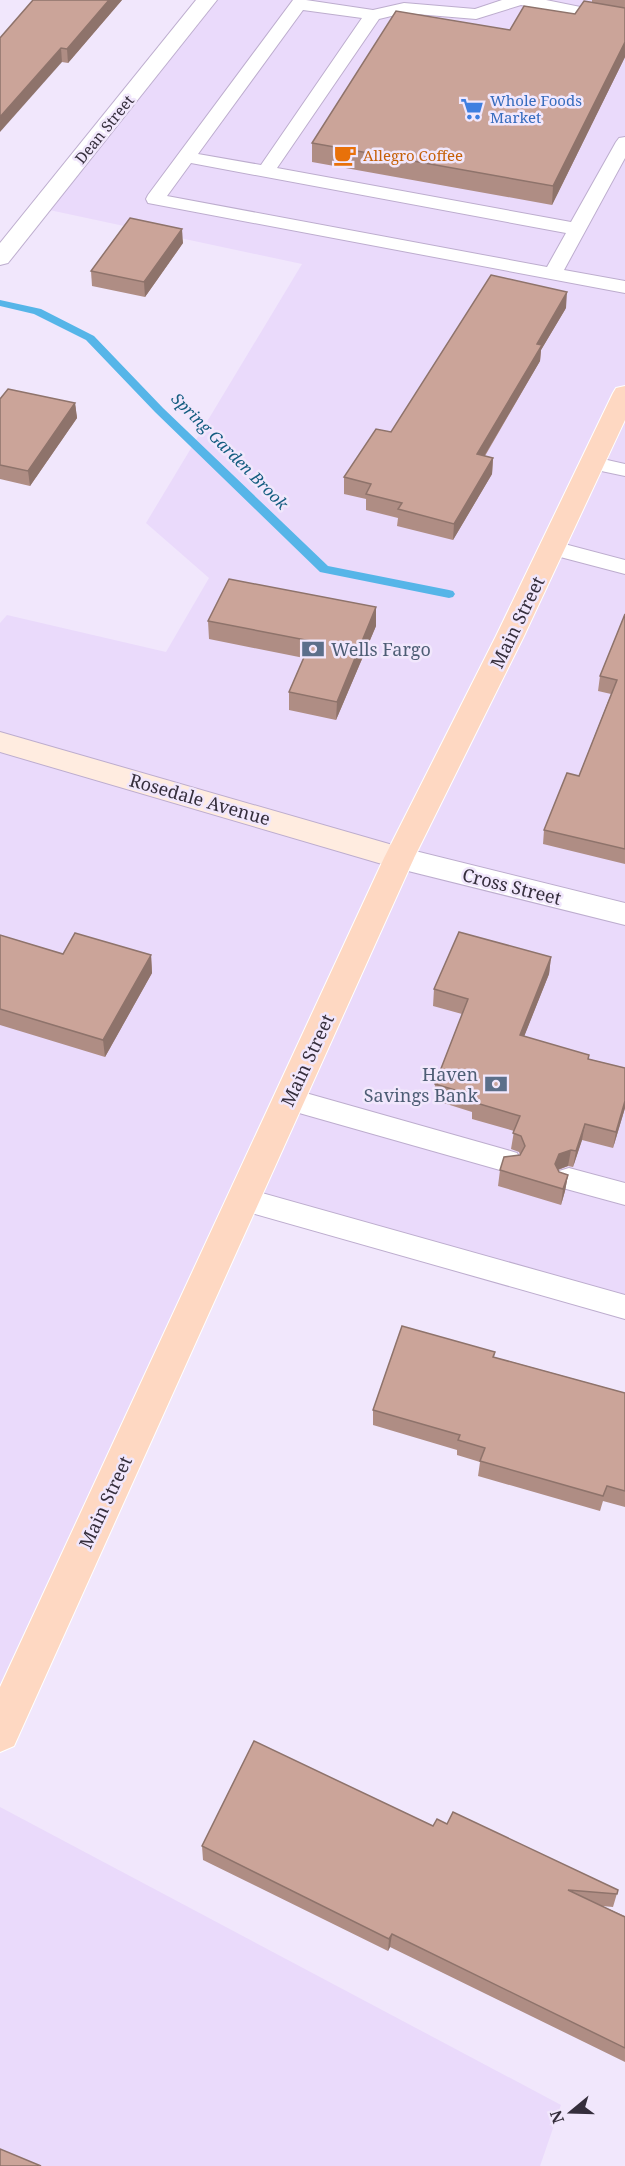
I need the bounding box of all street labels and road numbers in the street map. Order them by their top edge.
street label: Dean Street [70,91,138,167]
street label: Main Street [484,572,550,672]
street label: Rosedale Avenue [127,767,273,831]
street label: Cross Street [460,862,564,910]
street label: Main Street [275,1010,339,1110]
street label: Main Street [73,1452,137,1552]

